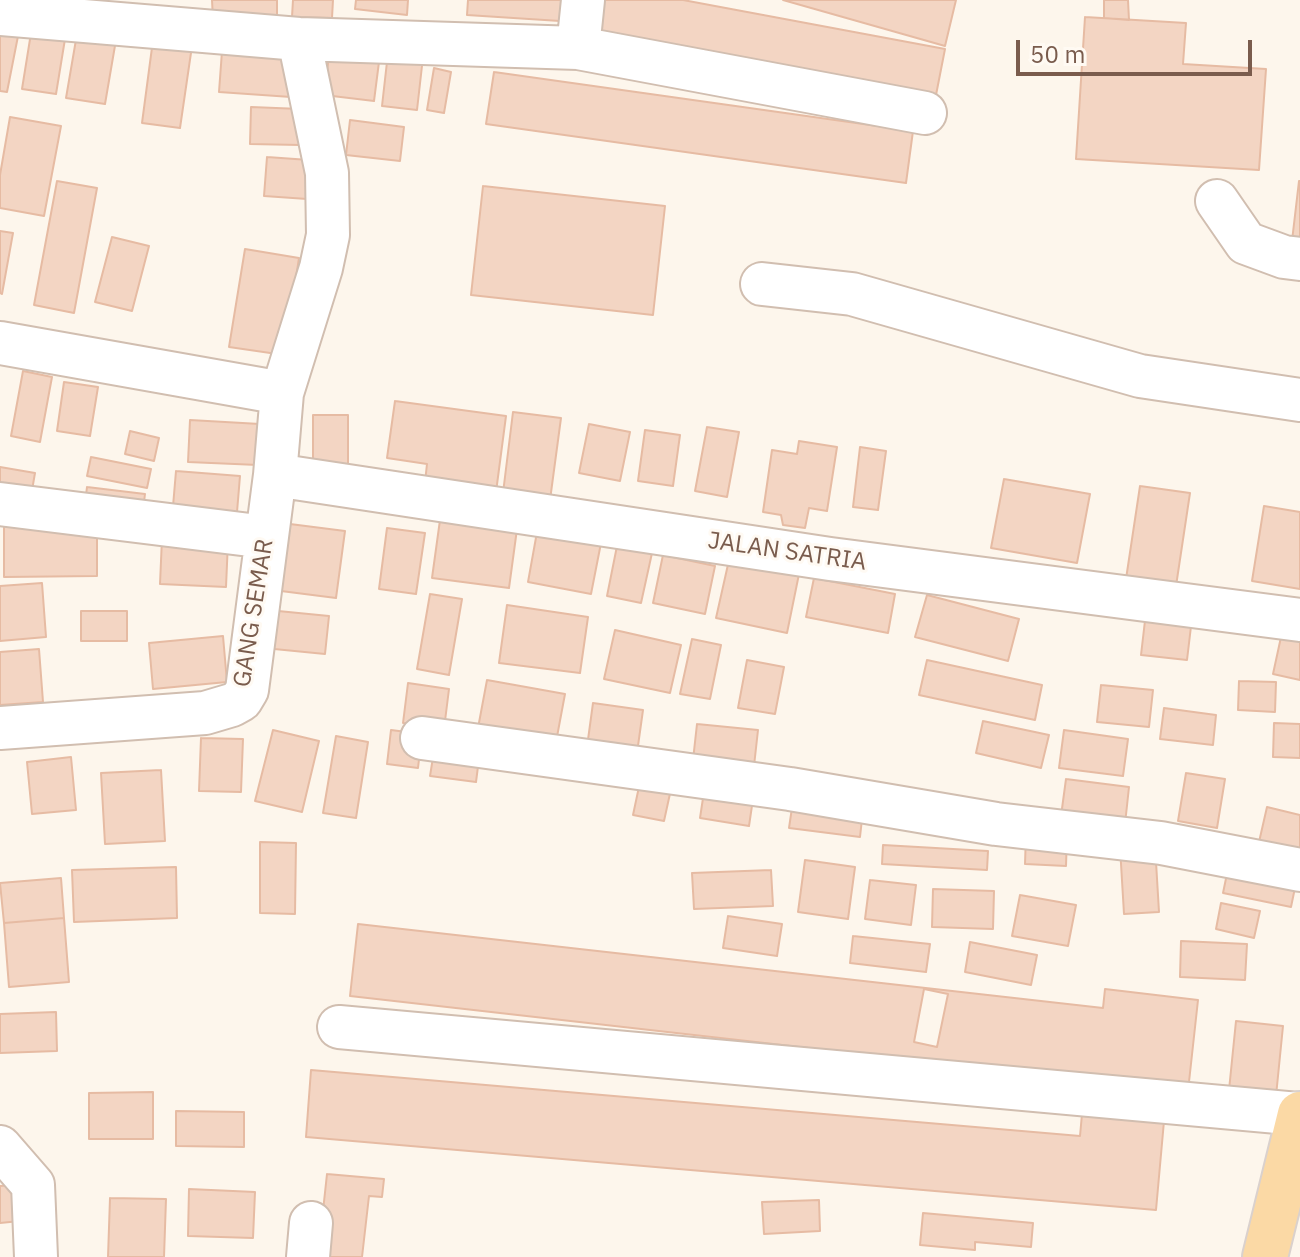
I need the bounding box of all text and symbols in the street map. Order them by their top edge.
scale bar [1020,24,1256,74]
text: 50 m [1030,38,1085,70]
street label: JALAN SATRIA [706,527,868,577]
street label: GANG SEMAR [228,537,280,689]

